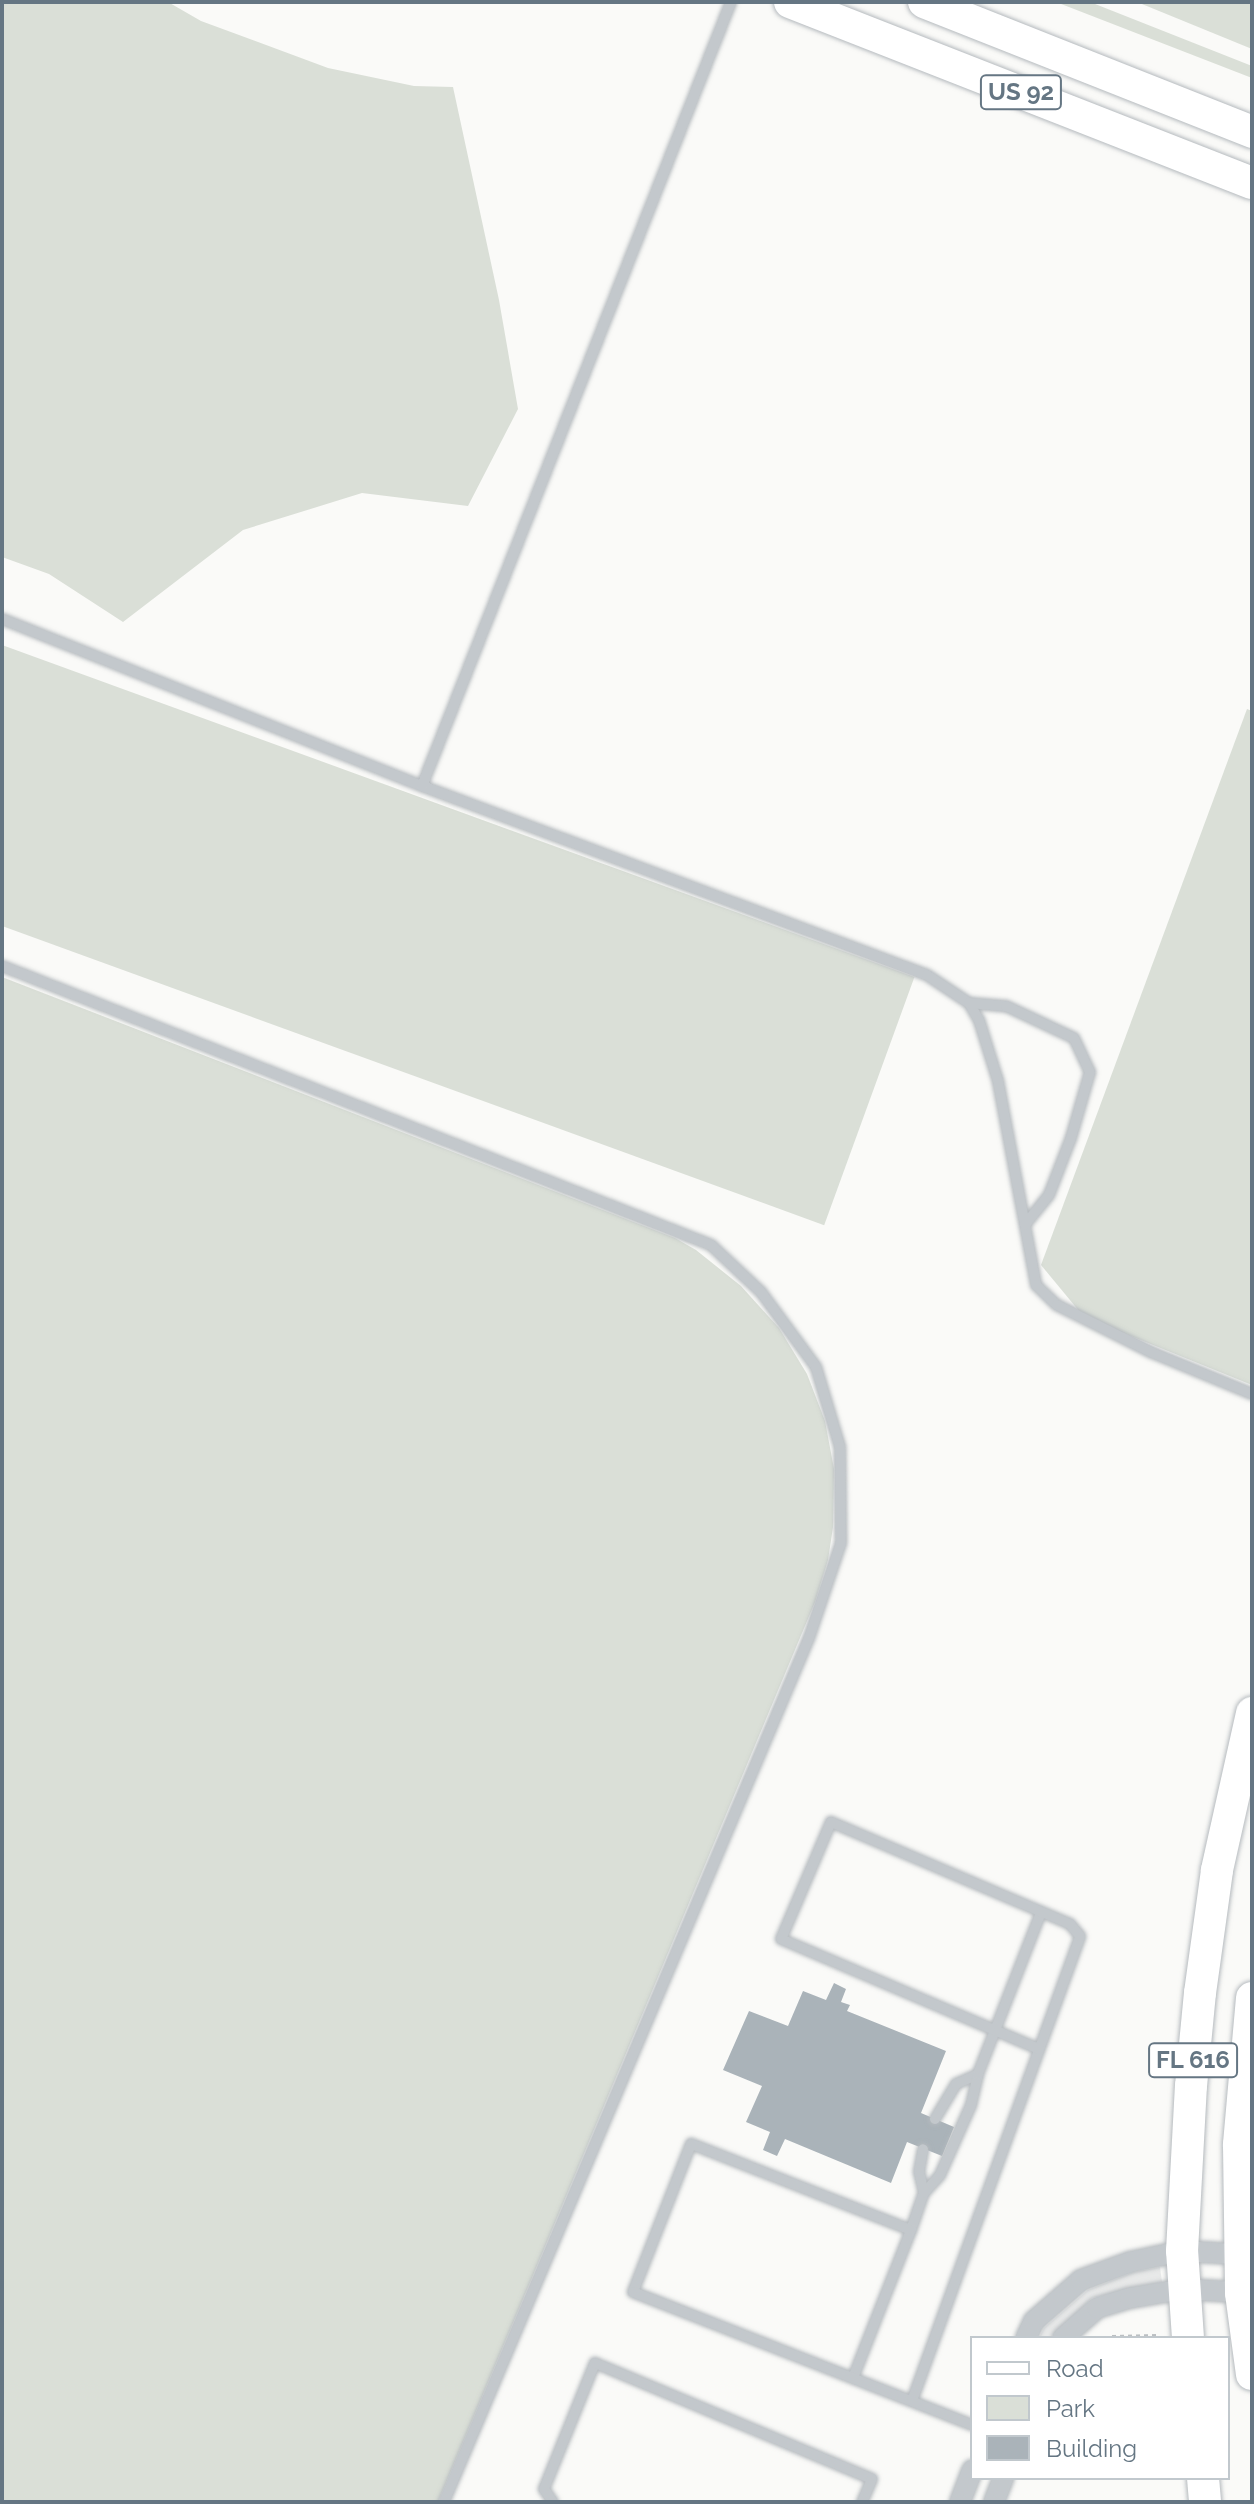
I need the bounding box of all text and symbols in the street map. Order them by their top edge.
road number: US 92 [979,72,1063,112]
road number: FL 616 [1147,2040,1239,2080]
legend [970,2336,1230,2480]
text: Road [1046,2354,1104,2383]
text: Park [1046,2394,1095,2423]
text: Building [1046,2434,1137,2463]

